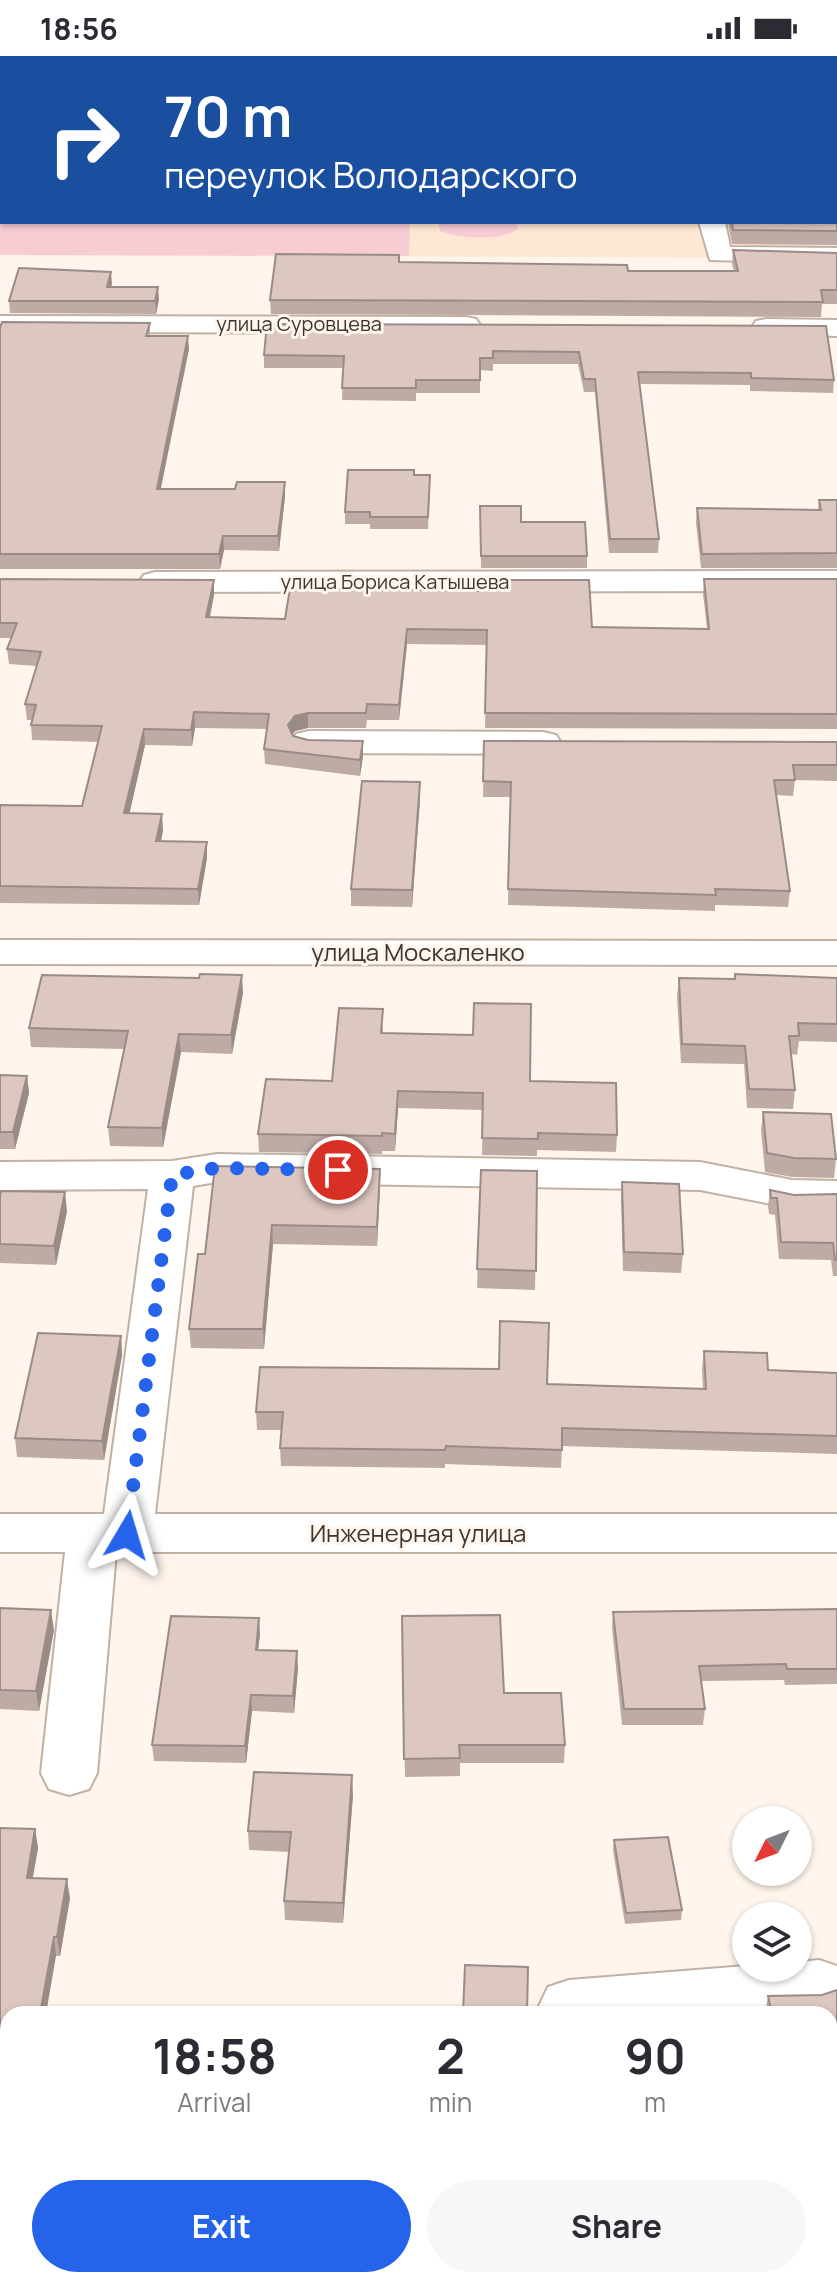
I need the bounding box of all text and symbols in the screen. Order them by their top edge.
text: 18:56 [40,8,118,49]
text: 70 m [164,77,292,154]
icon: right [32,88,136,192]
text: переулок Володарского [164,150,577,199]
street label: улица Суровцева [216,310,382,337]
street label: улица Бориса Катышева [281,568,509,595]
street label: улица Москаленко [311,935,525,968]
pin [304,1136,372,1204]
icon: arrive [316,1148,360,1192]
position arrow [85,1493,169,1577]
street label: Инженерная улица [310,1516,526,1549]
north arrow [732,1806,812,1886]
map controls [732,1806,812,1982]
button: layers [732,1902,812,1982]
text: 18:58 [152,2023,277,2088]
text: 2 [436,2023,465,2088]
text: 90 [624,2023,686,2088]
text: Arrival [177,2084,251,2120]
text: min [429,2084,472,2120]
text: m [644,2084,666,2120]
button: Exit [32,2180,411,2272]
button: Share [427,2180,806,2272]

